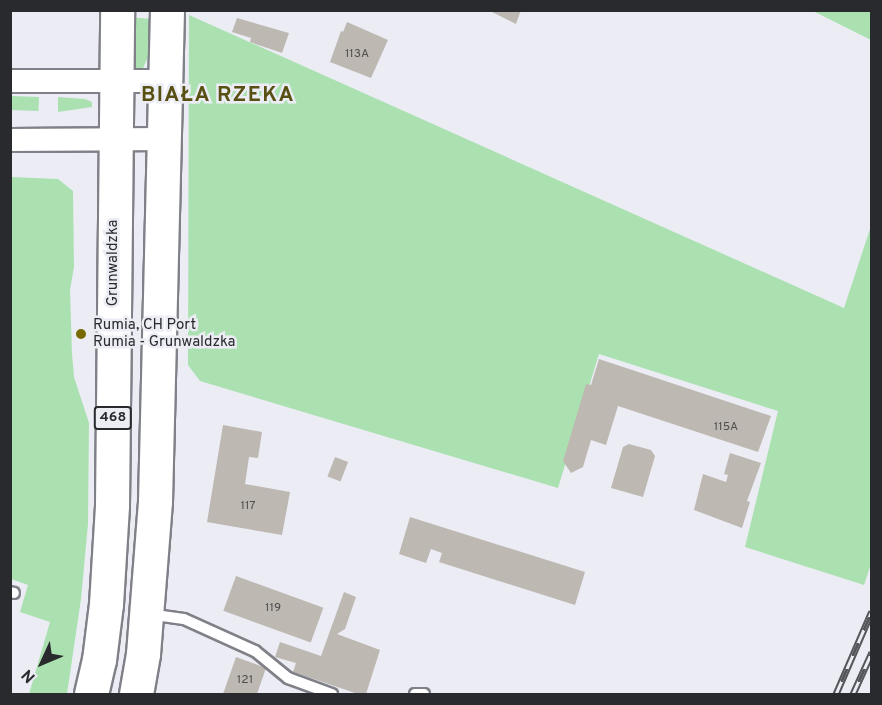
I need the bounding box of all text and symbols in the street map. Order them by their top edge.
house number: 113A [345,48,369,62]
district label: BIAŁA RZEKA [140,83,296,109]
street label: Grunwaldzka [105,220,123,306]
place label: Rumia, CH Port Rumia - Grunwaldzka [93,316,235,351]
marker: Rumia, CH Port Rumia - Grunwaldzka [74,327,88,341]
road number: 468 [94,407,132,429]
house number: 115A [714,421,738,435]
house number: 117 [240,500,256,514]
house number: 119 [265,602,281,616]
north arrow [12,633,72,693]
text: N [18,664,40,687]
house number: 121 [237,674,253,688]

